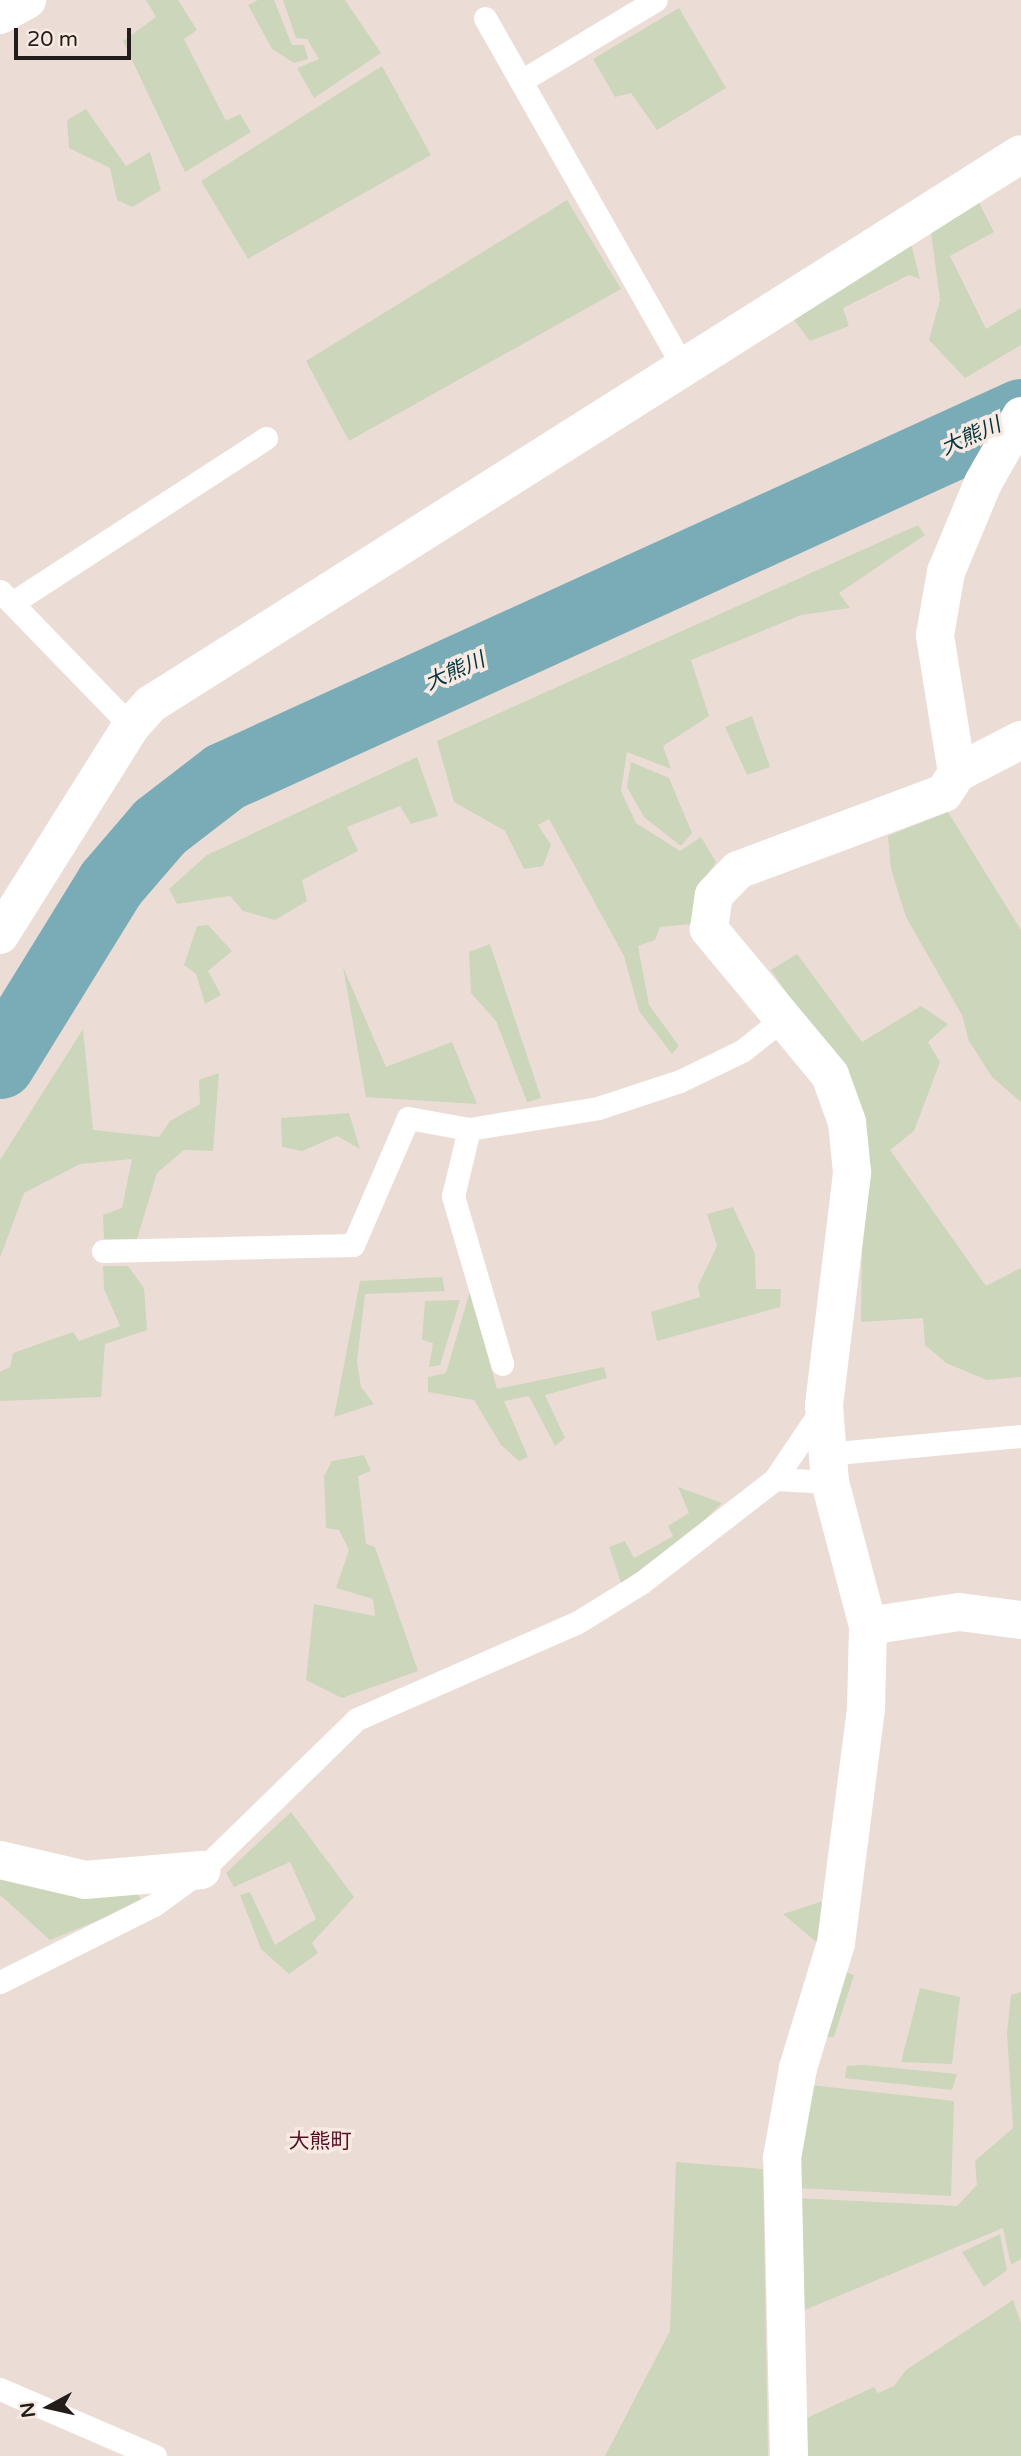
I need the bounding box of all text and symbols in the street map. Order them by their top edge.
scale bar [18,14,135,58]
text: 20 m [27,27,78,52]
water label: 大熊川 [937,413,1005,461]
water label: 大熊川 [421,648,489,696]
district label: 大熊町 [289,2129,351,2155]
north arrow [14,2372,84,2442]
text: N [16,2401,40,2419]

